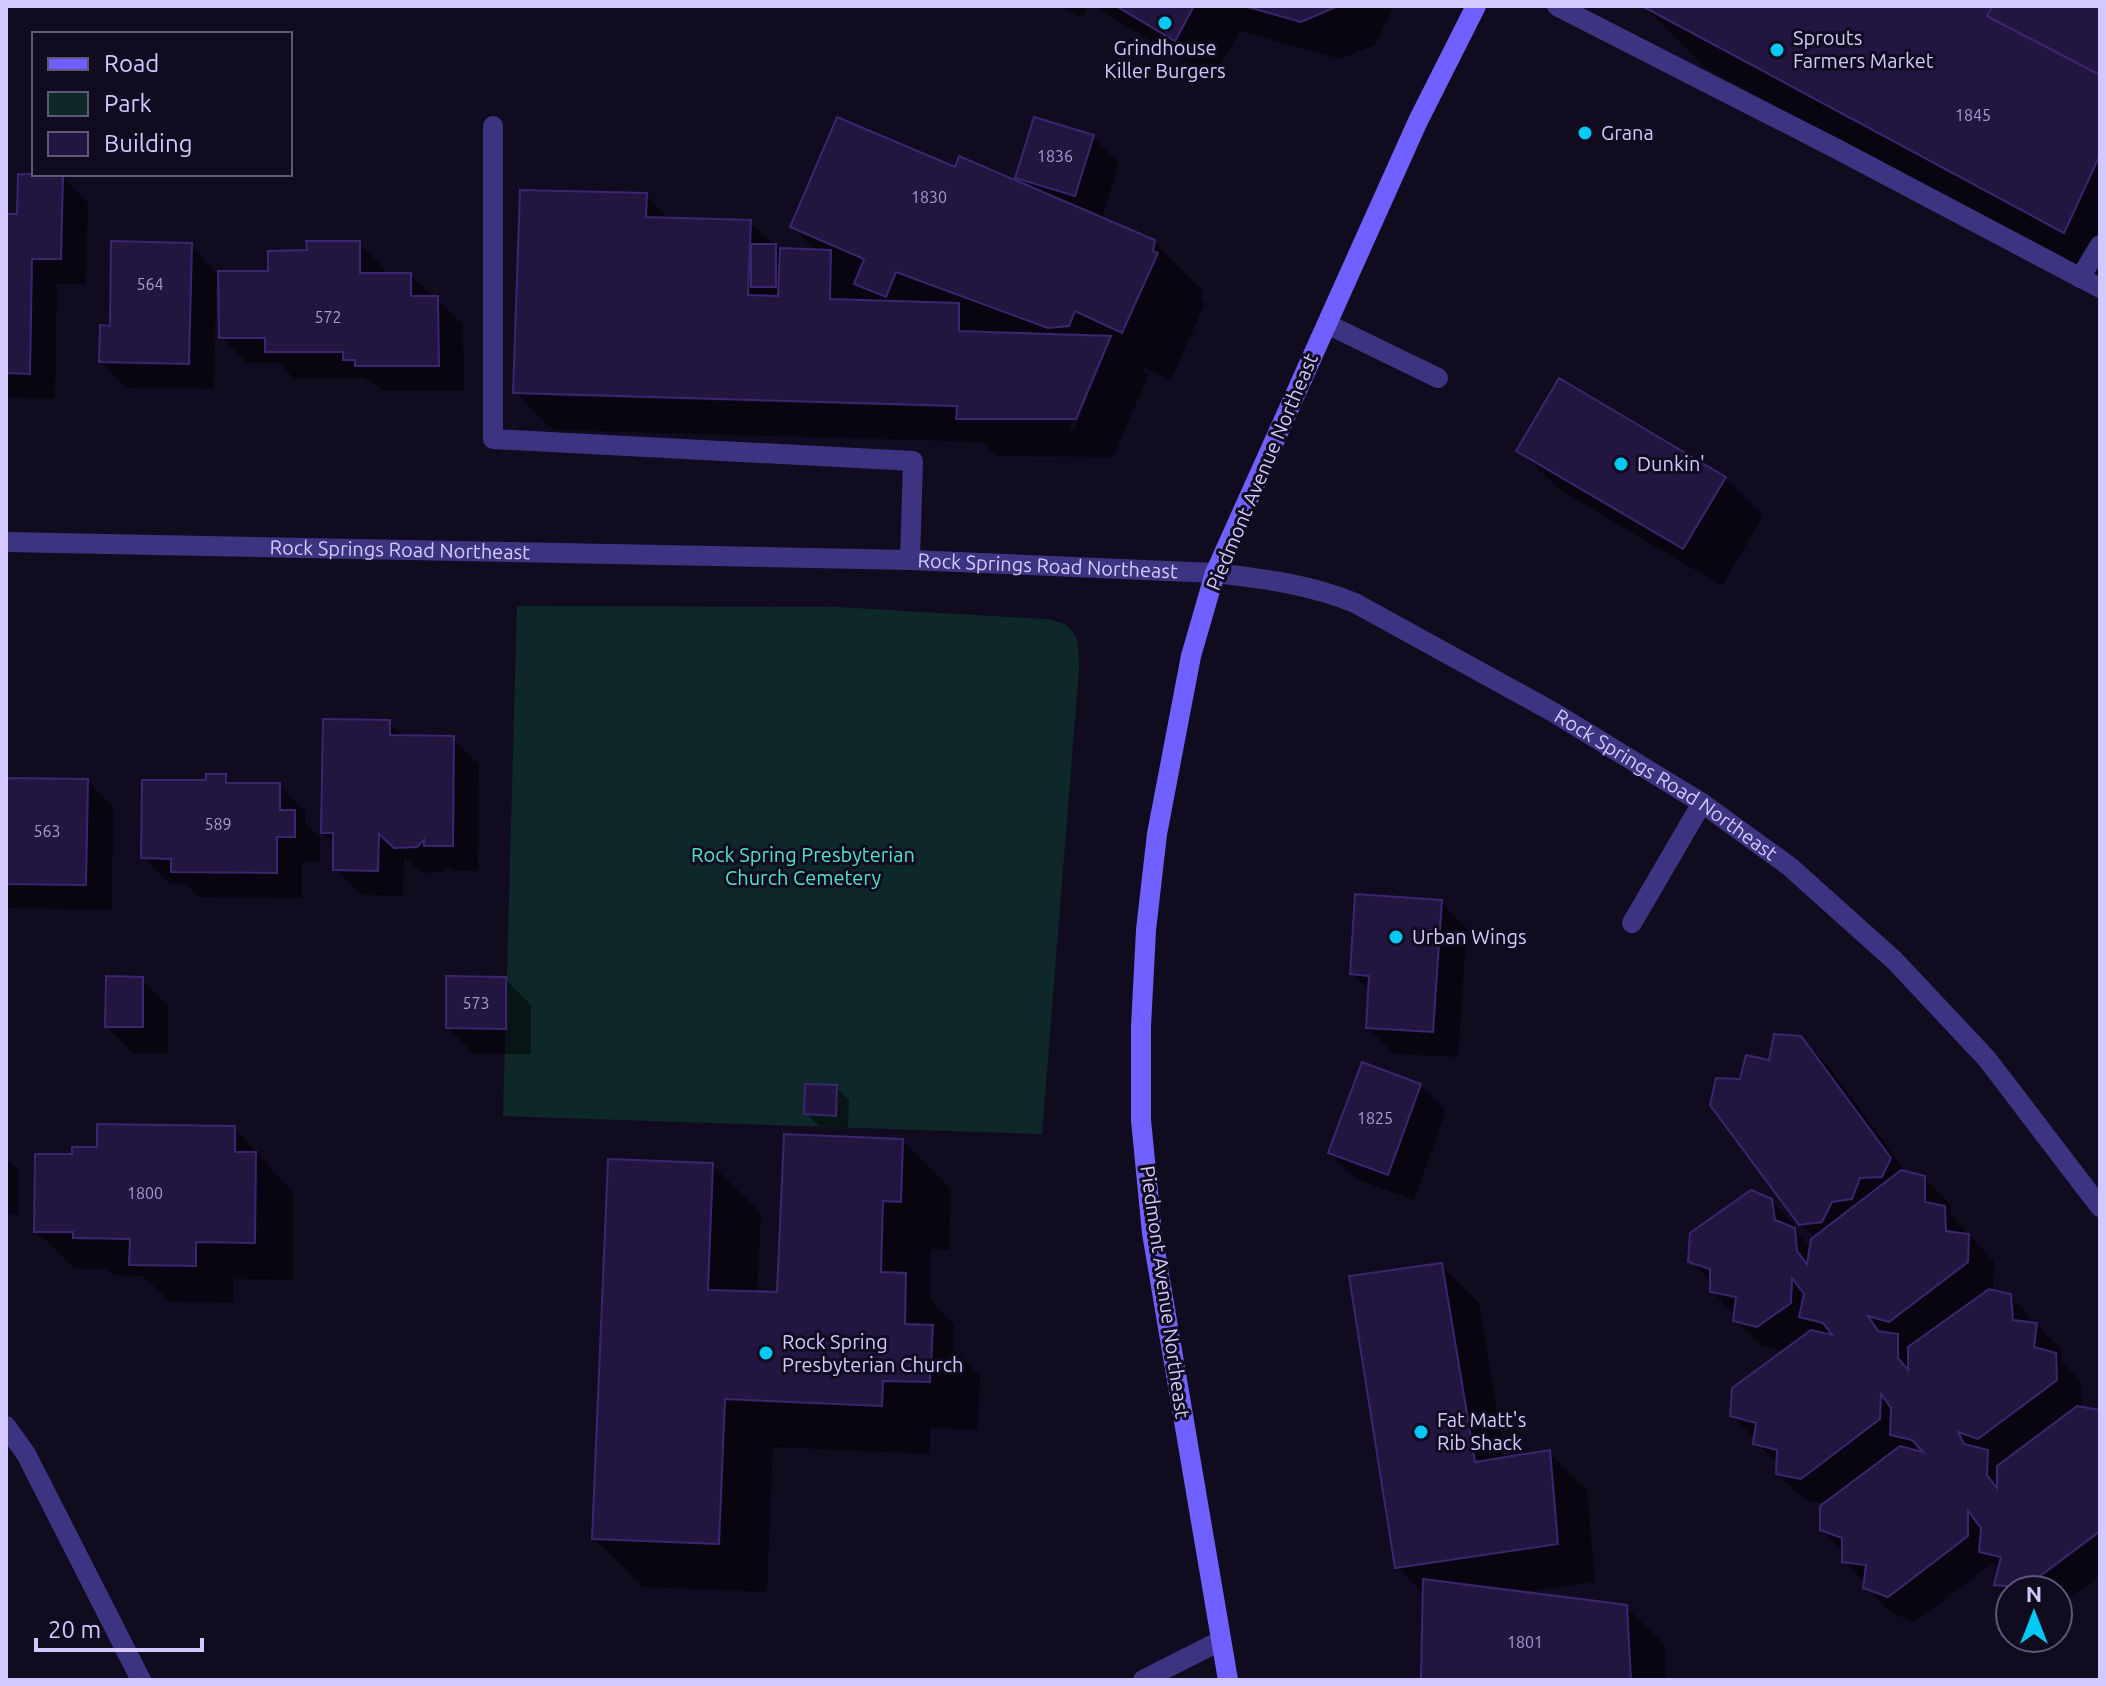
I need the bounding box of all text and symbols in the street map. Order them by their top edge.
marker: Grindhouse Killer Burgers [1156,14,1174,32]
place label: Sprouts Farmers Market [1793,26,1934,72]
legend [32,32,292,176]
place label: Grindhouse Killer Burgers [1104,36,1226,82]
marker: Sprouts Farmers Market [1768,41,1786,59]
text: Road [104,50,159,77]
text: Park [104,90,152,117]
house number: 1845 [1955,106,1991,124]
place label: Grana [1601,121,1654,144]
marker: Grana [1576,124,1594,142]
text: Building [104,130,192,157]
house number: 1836 [1037,147,1073,165]
house number: 1830 [911,188,947,206]
house number: 564 [136,275,164,293]
house number: 572 [314,308,342,326]
street label: Piedmont Avenue Northeast [1201,350,1322,594]
place label: Dunkin' [1637,452,1705,475]
marker: Dunkin' [1612,455,1630,473]
street label: Rock Springs Road Northeast [269,535,530,563]
street label: Rock Springs Road Northeast [917,548,1178,582]
street label: Rock Springs Road Northeast [1551,704,1782,865]
house number: 589 [204,815,232,833]
house number: 563 [33,822,61,840]
park label: Rock Spring Presbyterian Church Cemetery [691,843,915,889]
place label: Urban Wings [1412,925,1527,948]
marker: Urban Wings [1387,928,1405,946]
house number: 573 [462,994,490,1012]
house number: 1825 [1357,1109,1393,1127]
street label: Piedmont Avenue Northeast [1136,1164,1195,1420]
house number: 1800 [127,1184,163,1202]
place label: Rock Spring Presbyterian Church [782,1330,964,1376]
marker: Rock Spring Presbyterian Church [757,1344,775,1362]
place label: Fat Matt's Rib Shack [1437,1408,1526,1454]
marker: Fat Matt's Rib Shack [1412,1423,1430,1441]
north arrow [1994,1574,2074,1654]
text: N [2026,1581,2042,1606]
scale bar [36,1602,202,1652]
text: 20 m [48,1616,101,1643]
house number: 1801 [1507,1633,1543,1651]

